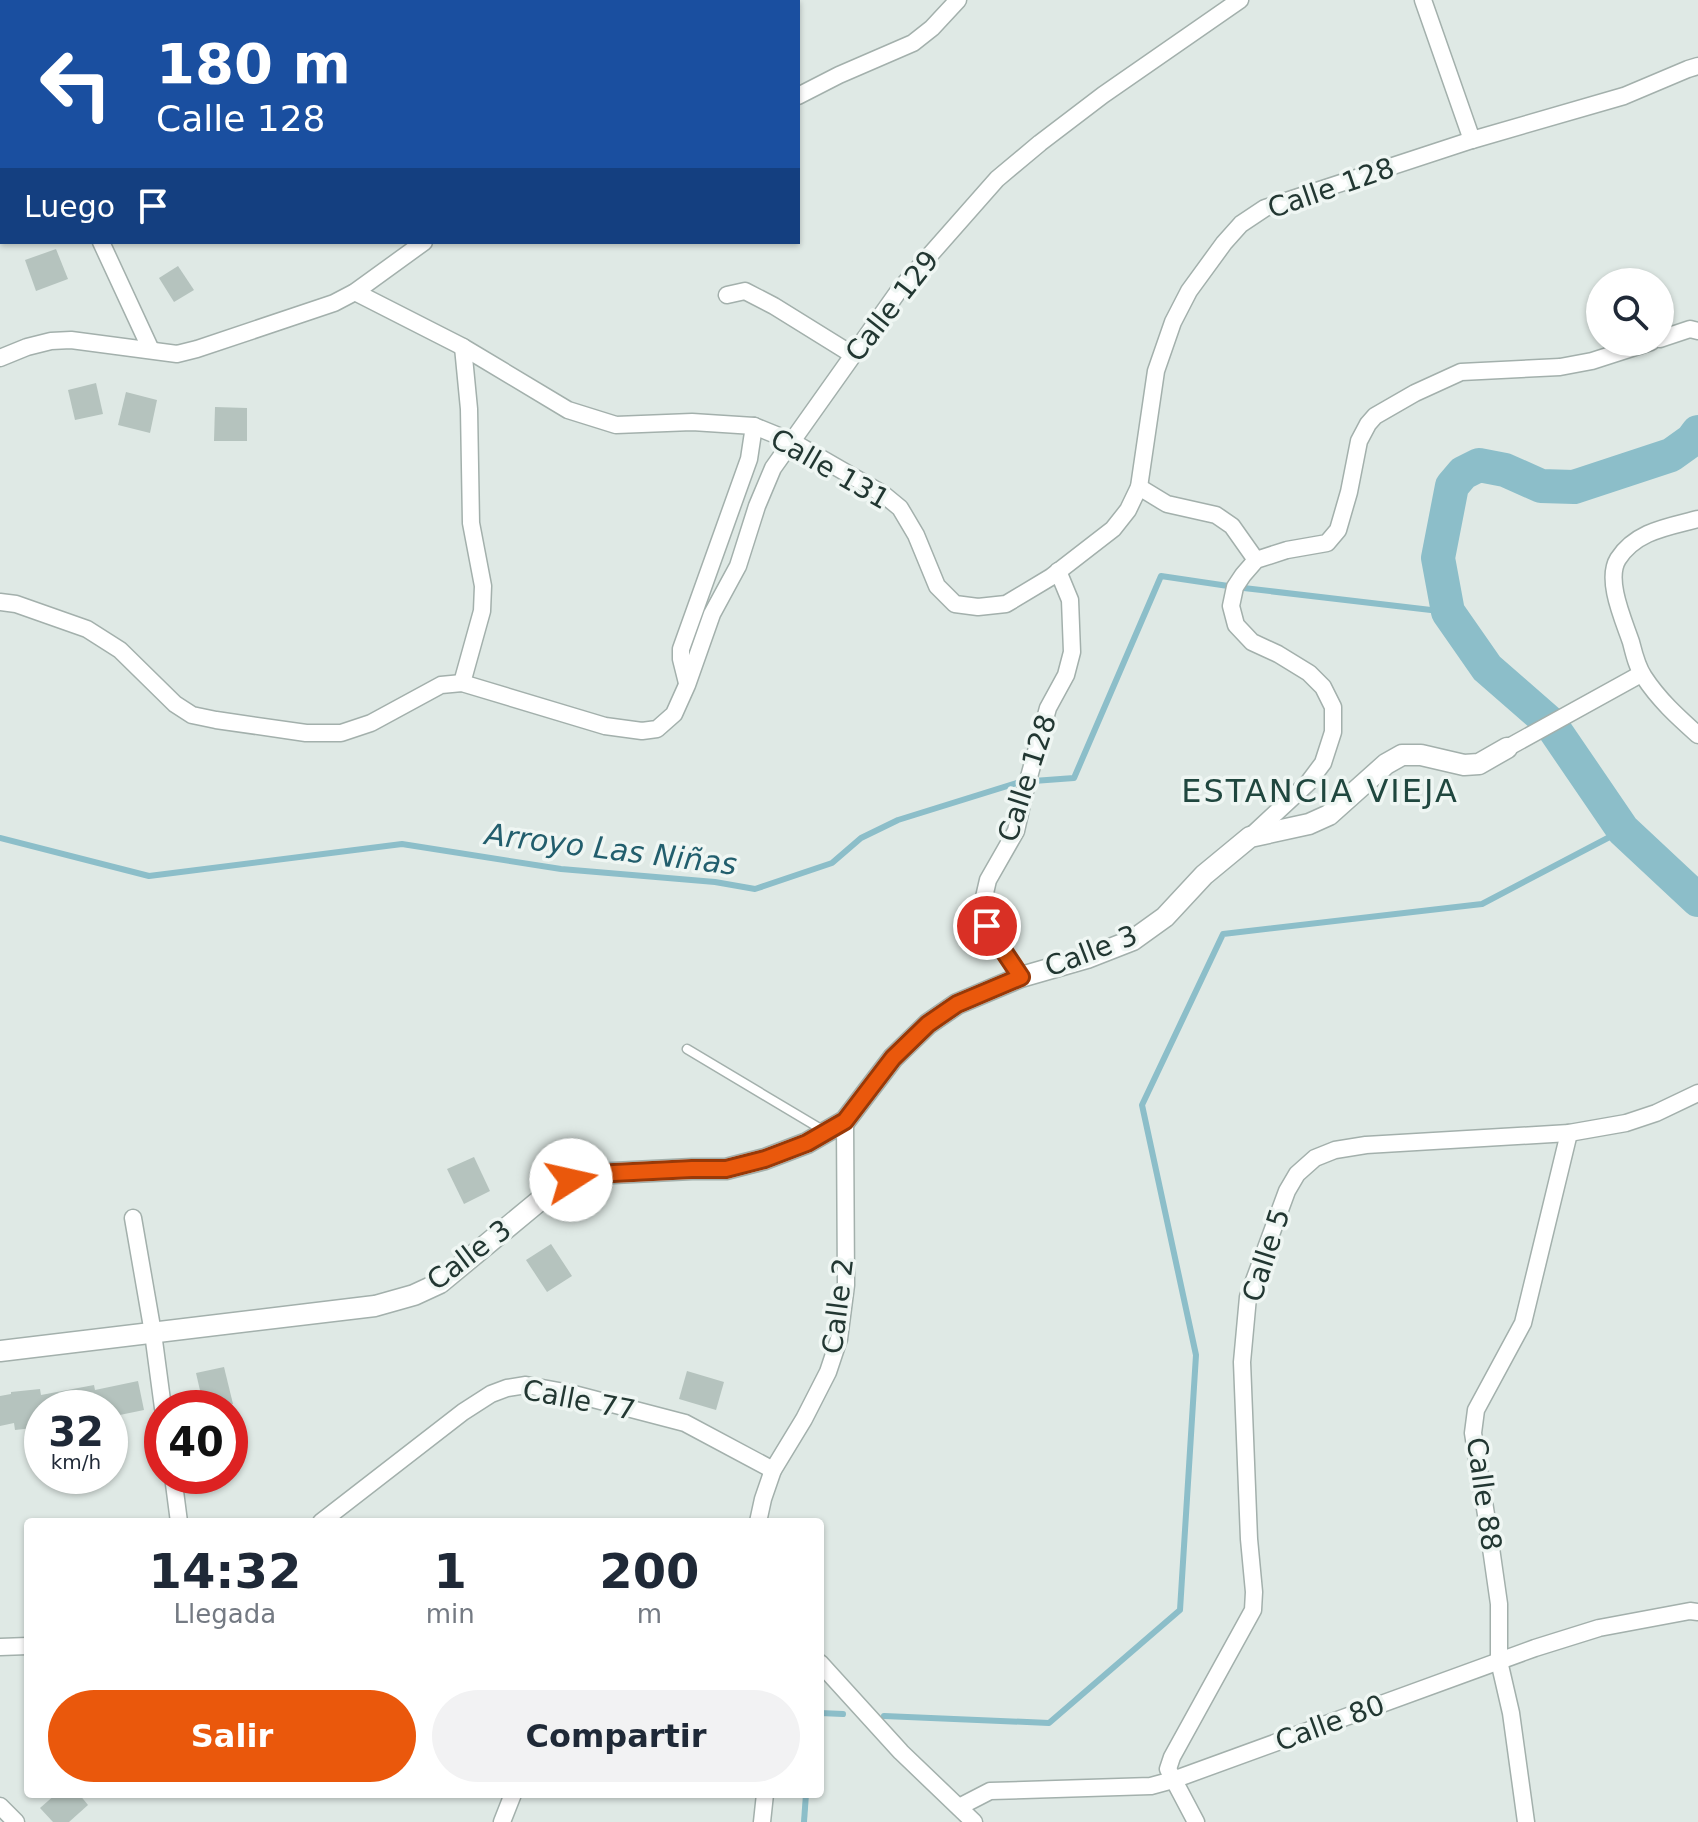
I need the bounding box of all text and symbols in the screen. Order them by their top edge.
text: 180 m [156,31,351,96]
icon: left [24,32,128,136]
text: Calle 128 [156,98,326,139]
street label: Calle 128 [1263,151,1399,225]
icon: arrive [131,184,175,228]
text: Luego [24,189,115,224]
street label: Calle 129 [838,244,946,368]
map controls [1586,268,1674,356]
button: search [1586,268,1674,356]
street label: Calle 131 [765,422,895,516]
street label: Calle 128 [991,710,1063,846]
district label: ESTANCIA VIEJA [1181,772,1459,810]
water label: Arroyo Las Niñas [481,816,739,882]
pin [953,892,1021,960]
icon: arrive [965,904,1009,948]
street label: Calle 3 [1040,918,1142,984]
position arrow [529,1138,613,1222]
street label: Calle 5 [1235,1204,1297,1306]
street label: Calle 3 [421,1213,517,1297]
street label: Calle 2 [816,1256,860,1356]
street label: Calle 77 [520,1373,638,1427]
speed limit sign: 40 [144,1390,248,1494]
text: 32 [48,1409,104,1455]
street label: Calle 88 [1460,1435,1508,1553]
text: km/h [51,1450,101,1474]
text: 14:32 [148,1543,301,1599]
text: 1 [434,1543,467,1599]
text: 200 [599,1543,699,1599]
text: Llegada [174,1599,276,1629]
text: min [426,1599,475,1629]
text: m [637,1599,662,1629]
street label: Calle 80 [1271,1688,1389,1758]
button: Salir [48,1690,416,1782]
button: Compartir [432,1690,800,1782]

